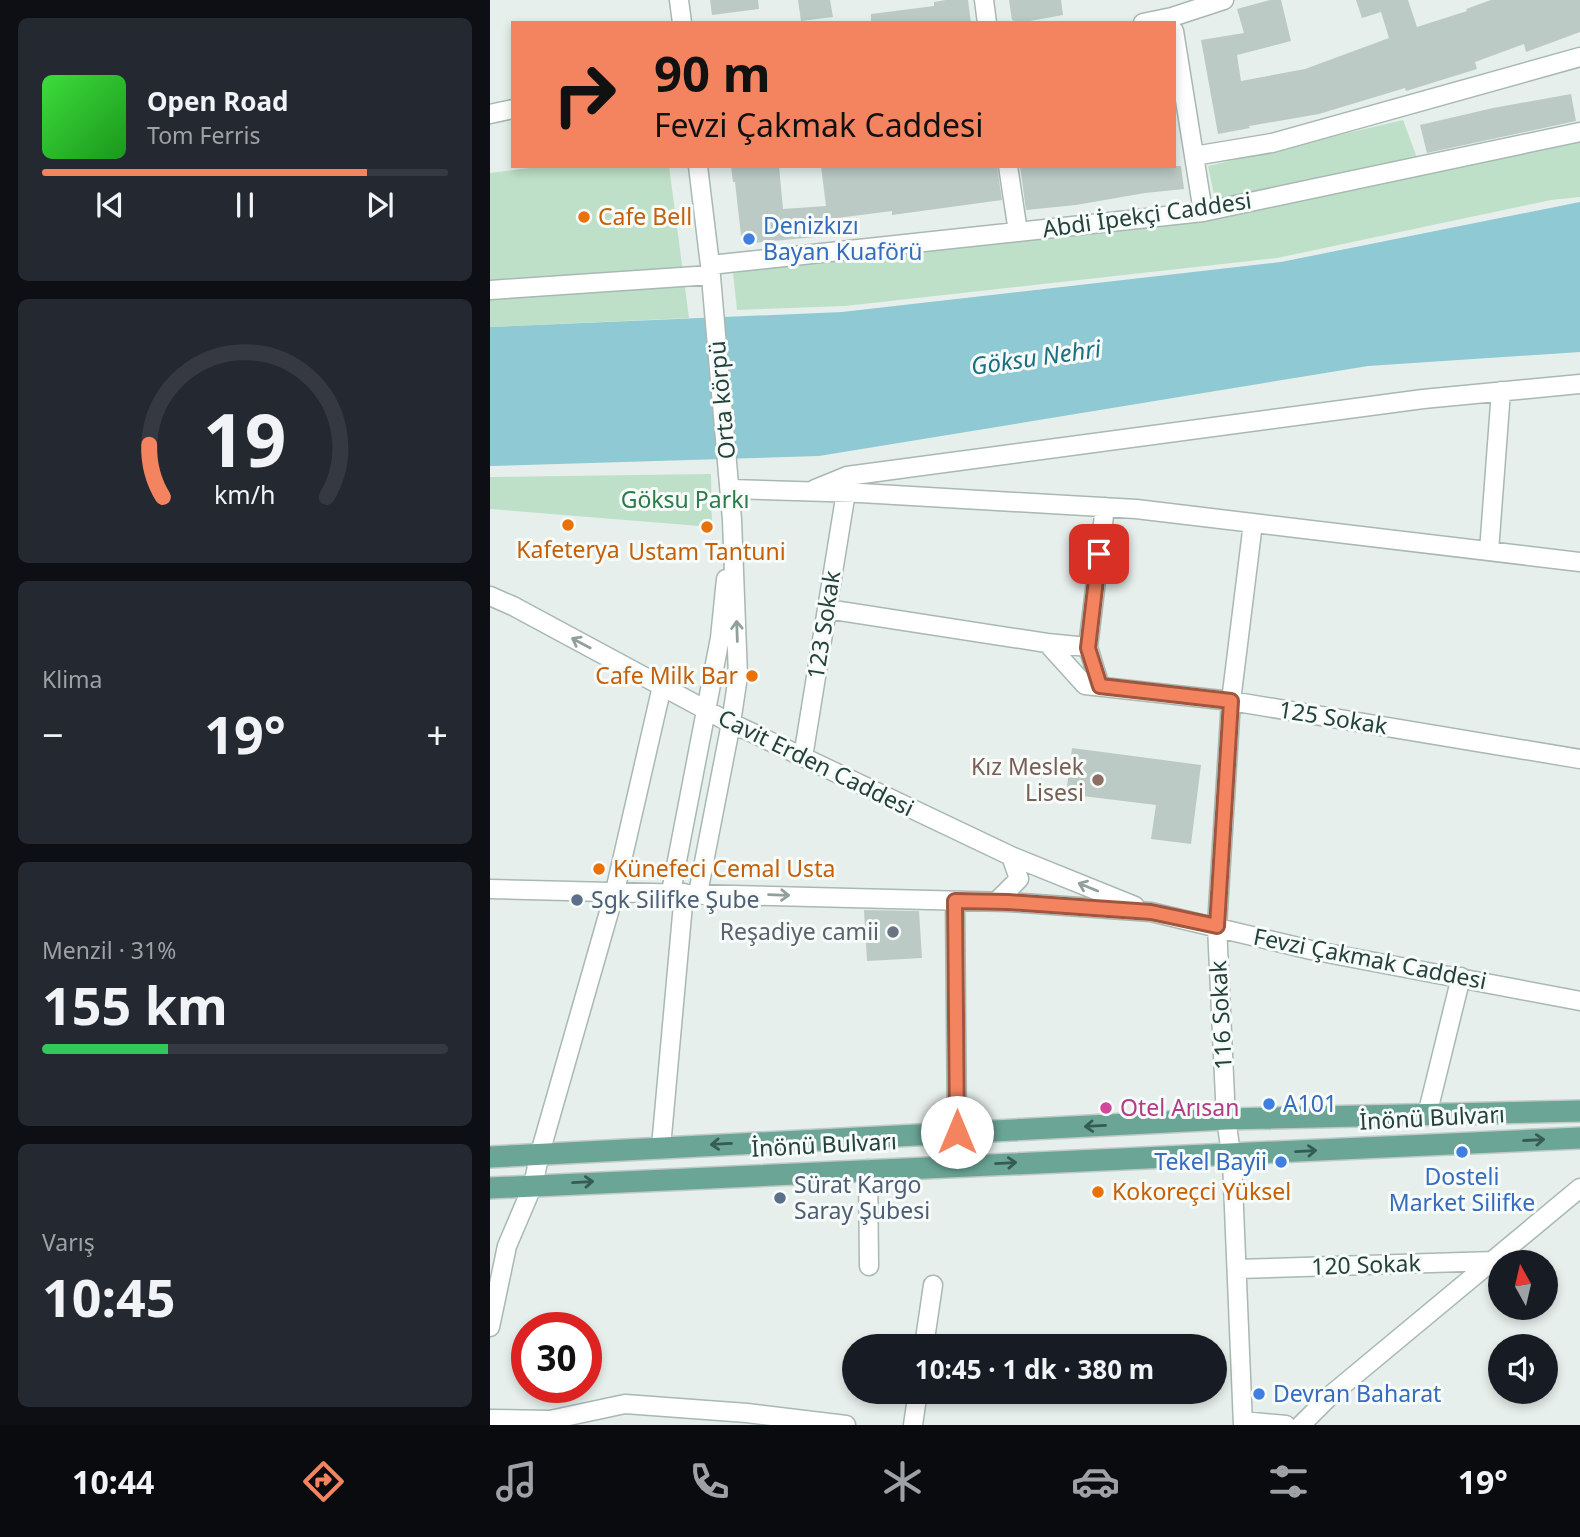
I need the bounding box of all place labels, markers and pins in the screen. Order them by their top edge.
place label: Cafe Bell [598,200,692,232]
marker: Cafe Bell [576,209,592,225]
place label: Denizkızı Bayan Kuaförü [763,209,923,267]
marker: Denizkızı Bayan Kuaförü [741,231,757,247]
marker: Kafeterya [560,517,576,533]
marker: Ustam Tantuni [699,519,715,535]
pin [1069,524,1129,584]
place label: Kafeterya [516,533,620,565]
place label: Ustam Tantuni [628,535,786,567]
place label: Cafe Milk Bar [595,659,738,691]
marker: Cafe Milk Bar [744,668,760,684]
place label: Kız Meslek Lisesi [971,750,1085,808]
marker: Kız Meslek Lisesi [1090,772,1106,788]
place label: Künefeci Cemal Usta [613,852,835,884]
marker: Künefeci Cemal Usta [591,861,607,877]
place label: Sgk Silifke Şube [591,883,760,915]
marker: Sgk Silifke Şube [569,892,585,908]
place label: Reşadiye camii [720,915,879,947]
marker: Reşadiye camii [885,924,901,940]
place label: A101 [1283,1087,1337,1119]
place label: Otel Arısan [1120,1091,1239,1123]
marker: A101 [1261,1096,1277,1112]
marker: Otel Arısan [1098,1100,1114,1116]
marker: Dosteli Market Silifke [1454,1144,1470,1160]
place label: Tekel Bayii [1154,1145,1267,1177]
marker: Tekel Bayii [1273,1154,1289,1170]
place label: Dosteli Market Silifke [1389,1160,1535,1218]
place label: Sürat Kargo Saray Şubesi [794,1168,930,1226]
place label: Kokoreçci Yüksel [1112,1175,1291,1207]
marker: Kokoreçci Yüksel [1090,1184,1106,1200]
marker: Sürat Kargo Saray Şubesi [772,1190,788,1206]
place label: Devran Baharat [1273,1377,1441,1409]
marker: Devran Baharat [1251,1386,1267,1402]

